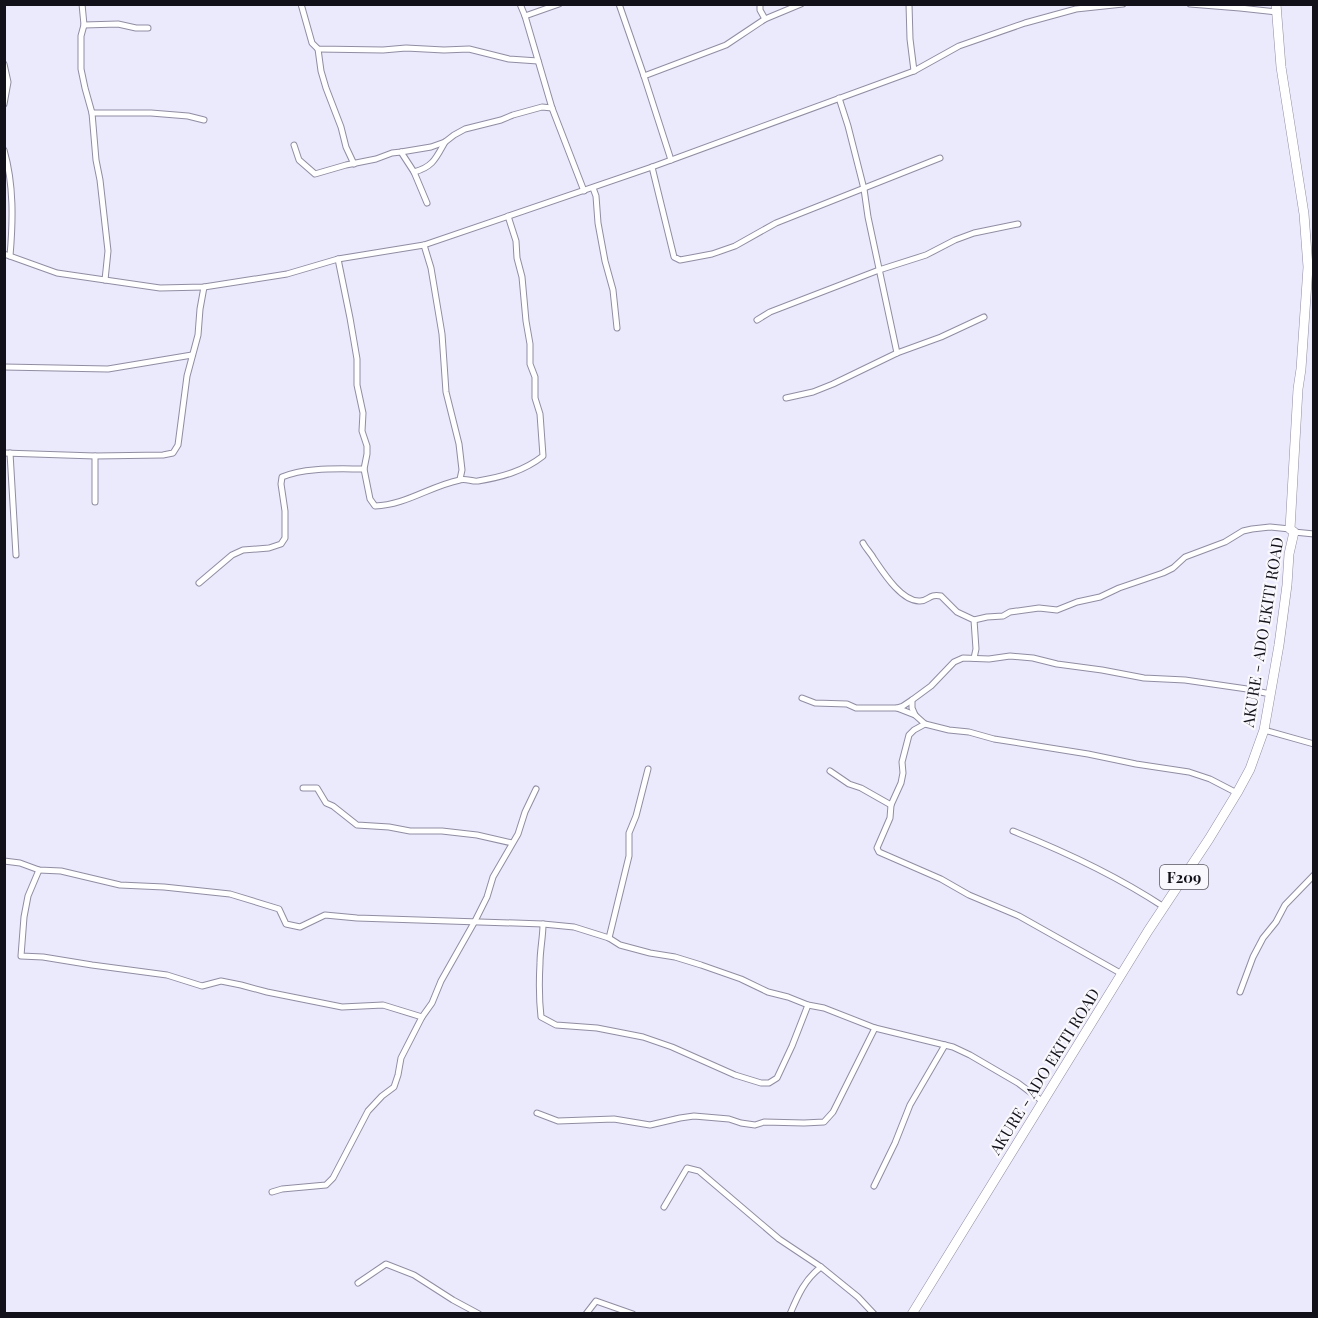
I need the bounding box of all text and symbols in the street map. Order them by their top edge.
street label: AKURE - ADO EKITI ROAD [1236,535,1287,730]
road number: F209 [1160,865,1208,889]
street label: AKURE - ADO EKITI ROAD [984,984,1104,1159]

